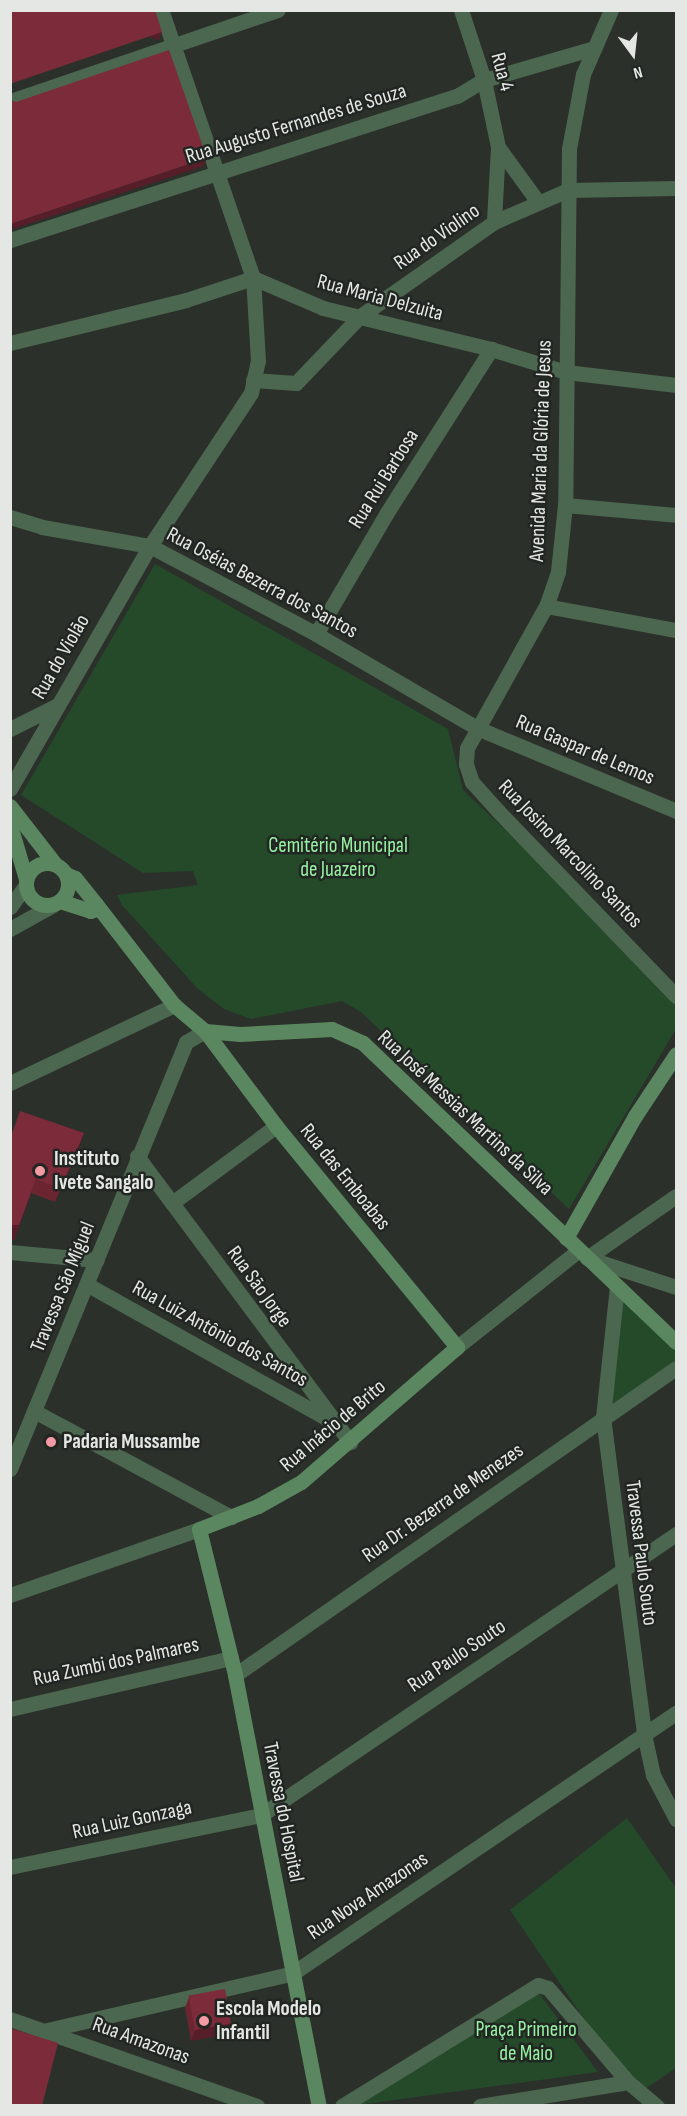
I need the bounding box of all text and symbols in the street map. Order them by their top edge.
north arrow [603,24,663,84]
street label: Rua 4 [485,50,519,94]
text: N [631,62,644,82]
street label: Rua Augusto Fernandes de Souza [183,78,409,170]
street label: Rua do Violino [389,198,485,276]
street label: Rua Maria Delzuita [314,269,446,327]
street label: Avenida Maria da Glória de Jesus [525,340,557,562]
street label: Rua Rui Barbosa [344,425,424,533]
street label: Rua Oséias Bezerra dos Santos [162,522,362,644]
street label: Rua do Violão [27,610,95,704]
street label: Rua Gaspar de Lemos [512,709,658,791]
street label: Rua Josino Marcolino Santos [493,775,647,933]
park label: Cemitério Municipal de Juazeiro [268,833,408,883]
street label: Rua José Messias Martins da Silva [372,1025,558,1201]
street label: Rua das Emboabas [294,1119,396,1235]
place label: Instituto Ivete Sangalo [54,1146,153,1196]
marker: Instituto Ivete Sangalo [31,1162,49,1180]
street label: Travessa São Miguel [25,1218,101,1356]
street label: Rua São Jorge [221,1241,297,1333]
street label: Rua Luiz Antônio dos Santos [128,1275,312,1393]
street label: Rua Inácio de Brito [275,1374,391,1478]
place label: Padaria Mussambe [63,1429,200,1455]
marker: Padaria Mussambe [44,1435,58,1449]
street label: Rua Dr. Bezerra de Menezes [358,1438,528,1568]
street label: Travessa Paulo Souto [620,1479,662,1627]
street label: Rua Paulo Souto [403,1614,511,1698]
street label: Rua Zumbi dos Palmares [31,1632,201,1692]
street label: Travessa do Hospital [257,1740,309,1884]
street label: Rua Luiz Gonzaga [70,1795,194,1845]
street label: Rua Nova Amazonas [303,1846,433,1946]
place label: Escola Modelo Infantil [216,1996,321,2046]
street label: Rua Amazonas [89,2012,193,2070]
marker: Escola Modelo Infantil [197,2014,211,2028]
park label: Praça Primeiro de Maio [475,2017,577,2067]

